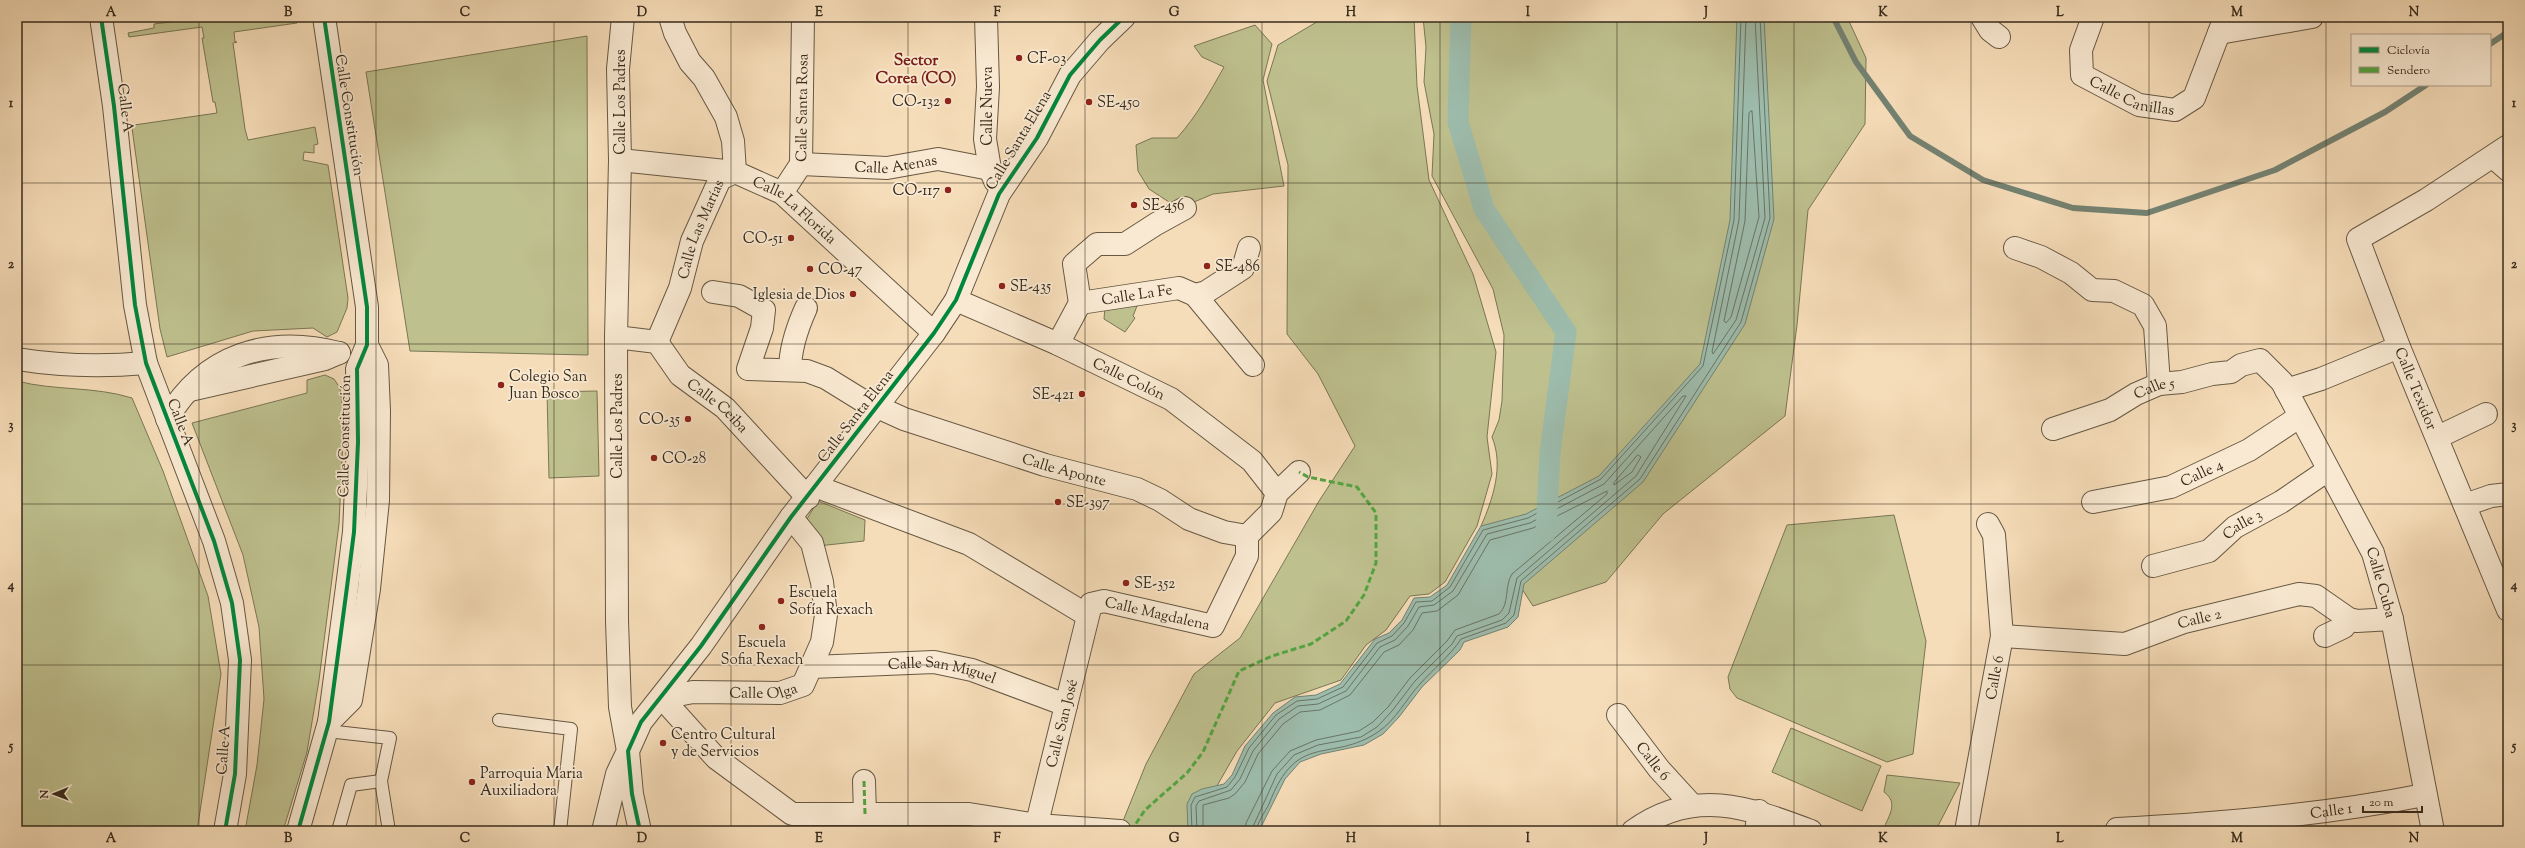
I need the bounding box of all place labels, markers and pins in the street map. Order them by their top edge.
place label: CF-03 [1027,49,1066,70]
marker: CF-03 [1014,53,1024,63]
place label: CO-132 [892,92,940,113]
place label: SE-450 [1097,93,1140,114]
marker: CO-132 [943,96,953,106]
marker: SE-450 [1084,97,1094,107]
place label: CO-117 [892,181,940,202]
marker: CO-117 [943,185,953,195]
place label: SE-456 [1142,196,1185,217]
marker: SE-456 [1129,200,1139,210]
place label: CO-51 [743,229,783,250]
marker: CO-51 [786,233,796,243]
place label: SE-486 [1215,257,1260,278]
place label: CO-47 [818,260,863,281]
marker: SE-486 [1202,261,1212,271]
marker: CO-47 [805,264,815,274]
place label: SE-435 [1010,277,1051,298]
marker: SE-435 [997,281,1007,291]
place label: Iglesia de Dios [753,285,845,306]
marker: Iglesia de Dios [848,289,858,299]
place label: Colegio San Juan Bosco [508,367,588,405]
marker: Colegio San Juan Bosco [496,380,506,390]
place label: SE-421 [1032,385,1074,406]
marker: SE-421 [1077,389,1087,399]
place label: CO-35 [639,410,680,431]
marker: CO-35 [683,414,693,424]
place label: CO-28 [662,449,706,470]
marker: CO-28 [649,453,659,463]
place label: SE-397 [1066,493,1110,514]
marker: SE-397 [1053,497,1063,507]
place label: SE-352 [1134,574,1175,595]
marker: SE-352 [1121,578,1131,588]
place label: Escuela Sofía Rexach [789,583,873,621]
marker: Escuela Sofía Rexach [776,596,786,606]
marker: Escuela Sofia Rexach [757,622,767,632]
place label: Escuela Sofia Rexach [720,633,804,671]
place label: Centro Cultural y de Servicios [671,725,776,763]
marker: Centro Cultural y de Servicios [658,738,668,748]
place label: Parroquia Maria Auxiliadora [480,764,583,802]
marker: Parroquia Maria Auxiliadora [467,777,477,787]

